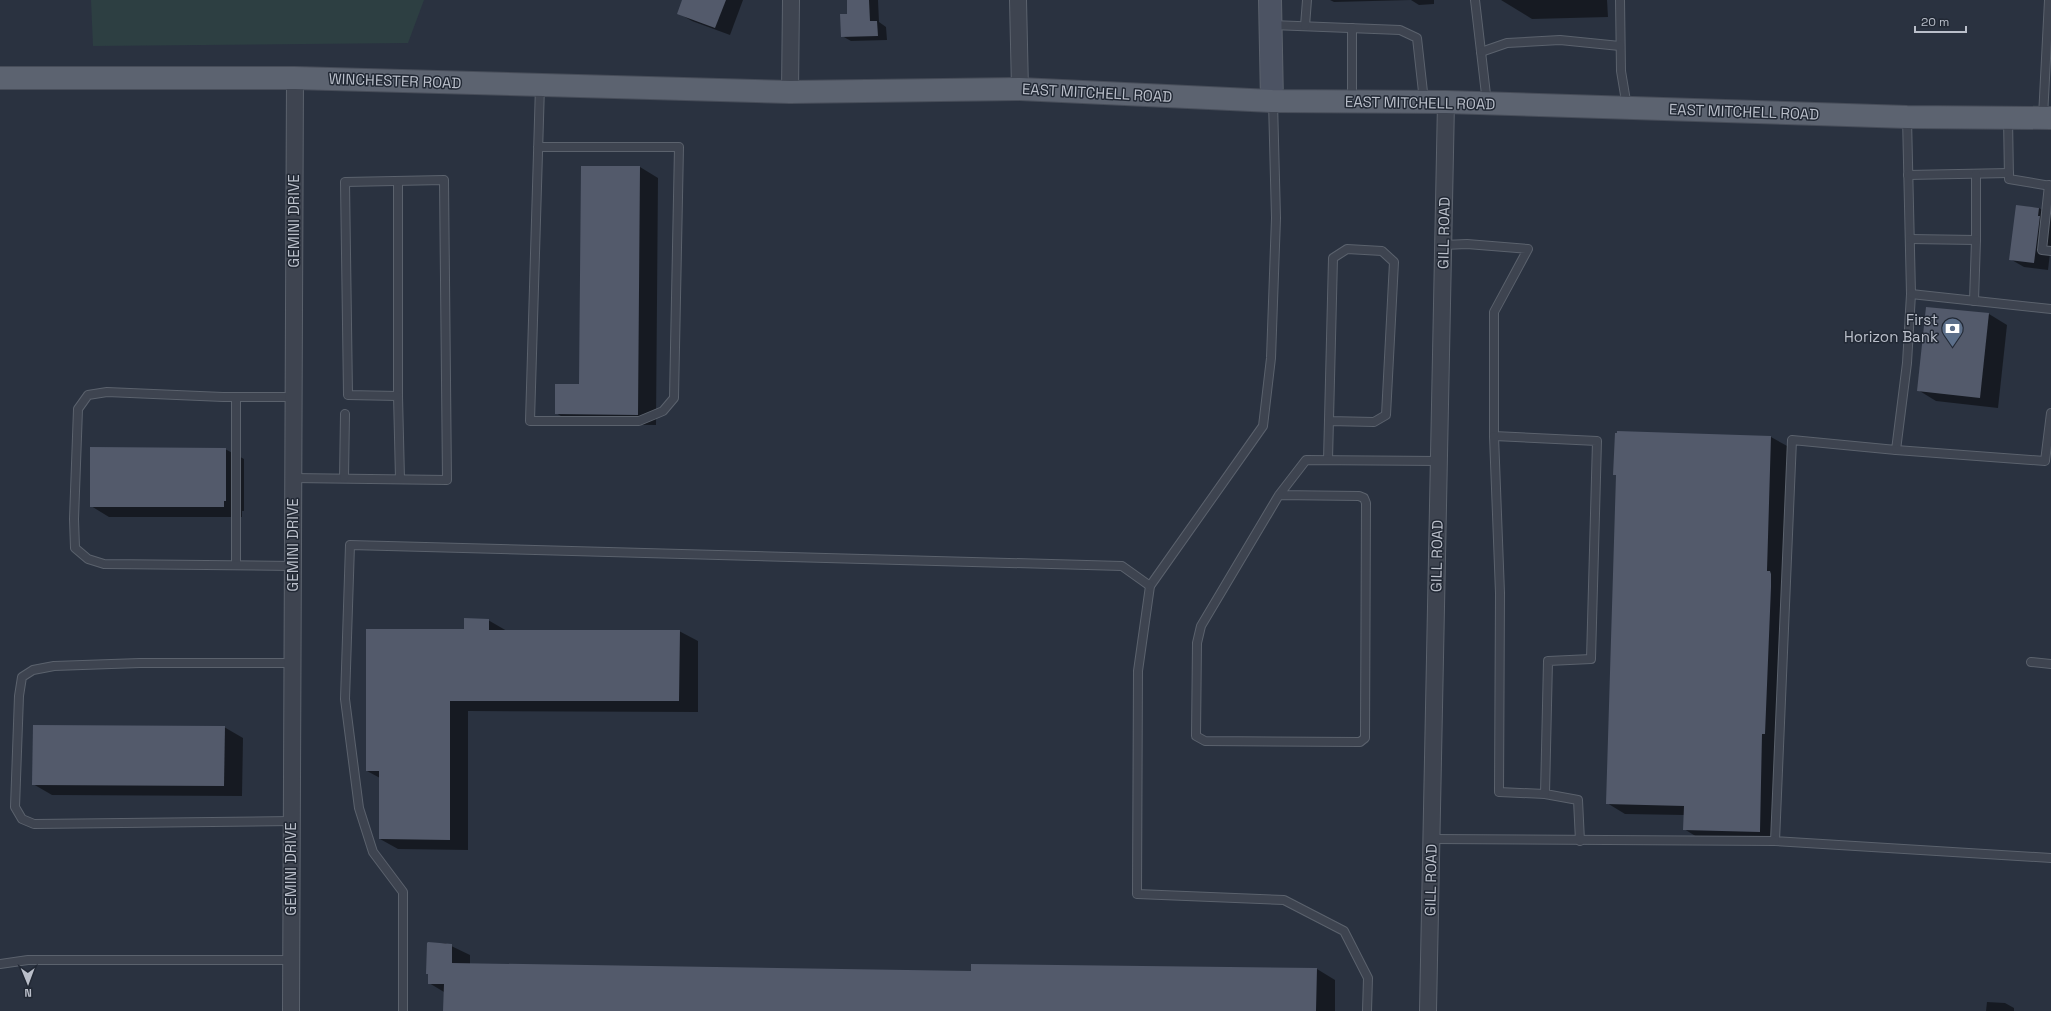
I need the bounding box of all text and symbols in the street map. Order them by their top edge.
scale bar [1915,8,1966,34]
text: 20 m [1921,14,1949,30]
street label: WINCHESTER ROAD [328,69,462,92]
street label: EAST MITCHELL ROAD [1021,79,1173,106]
street label: EAST MITCHELL ROAD [1345,92,1495,113]
street label: EAST MITCHELL ROAD [1669,99,1820,124]
street label: GEMINI DRIVE [284,174,303,268]
street label: GILL ROAD [1433,197,1454,269]
place label: First Horizon Bank [1844,310,1938,346]
bank icon: First Horizon Bank [1940,316,1966,349]
street label: GEMINI DRIVE [283,498,302,592]
street label: GILL ROAD [1426,520,1447,592]
street label: GEMINI DRIVE [281,822,300,916]
street label: GILL ROAD [1420,844,1441,916]
north arrow [8,963,48,1003]
text: N [24,986,32,1000]

